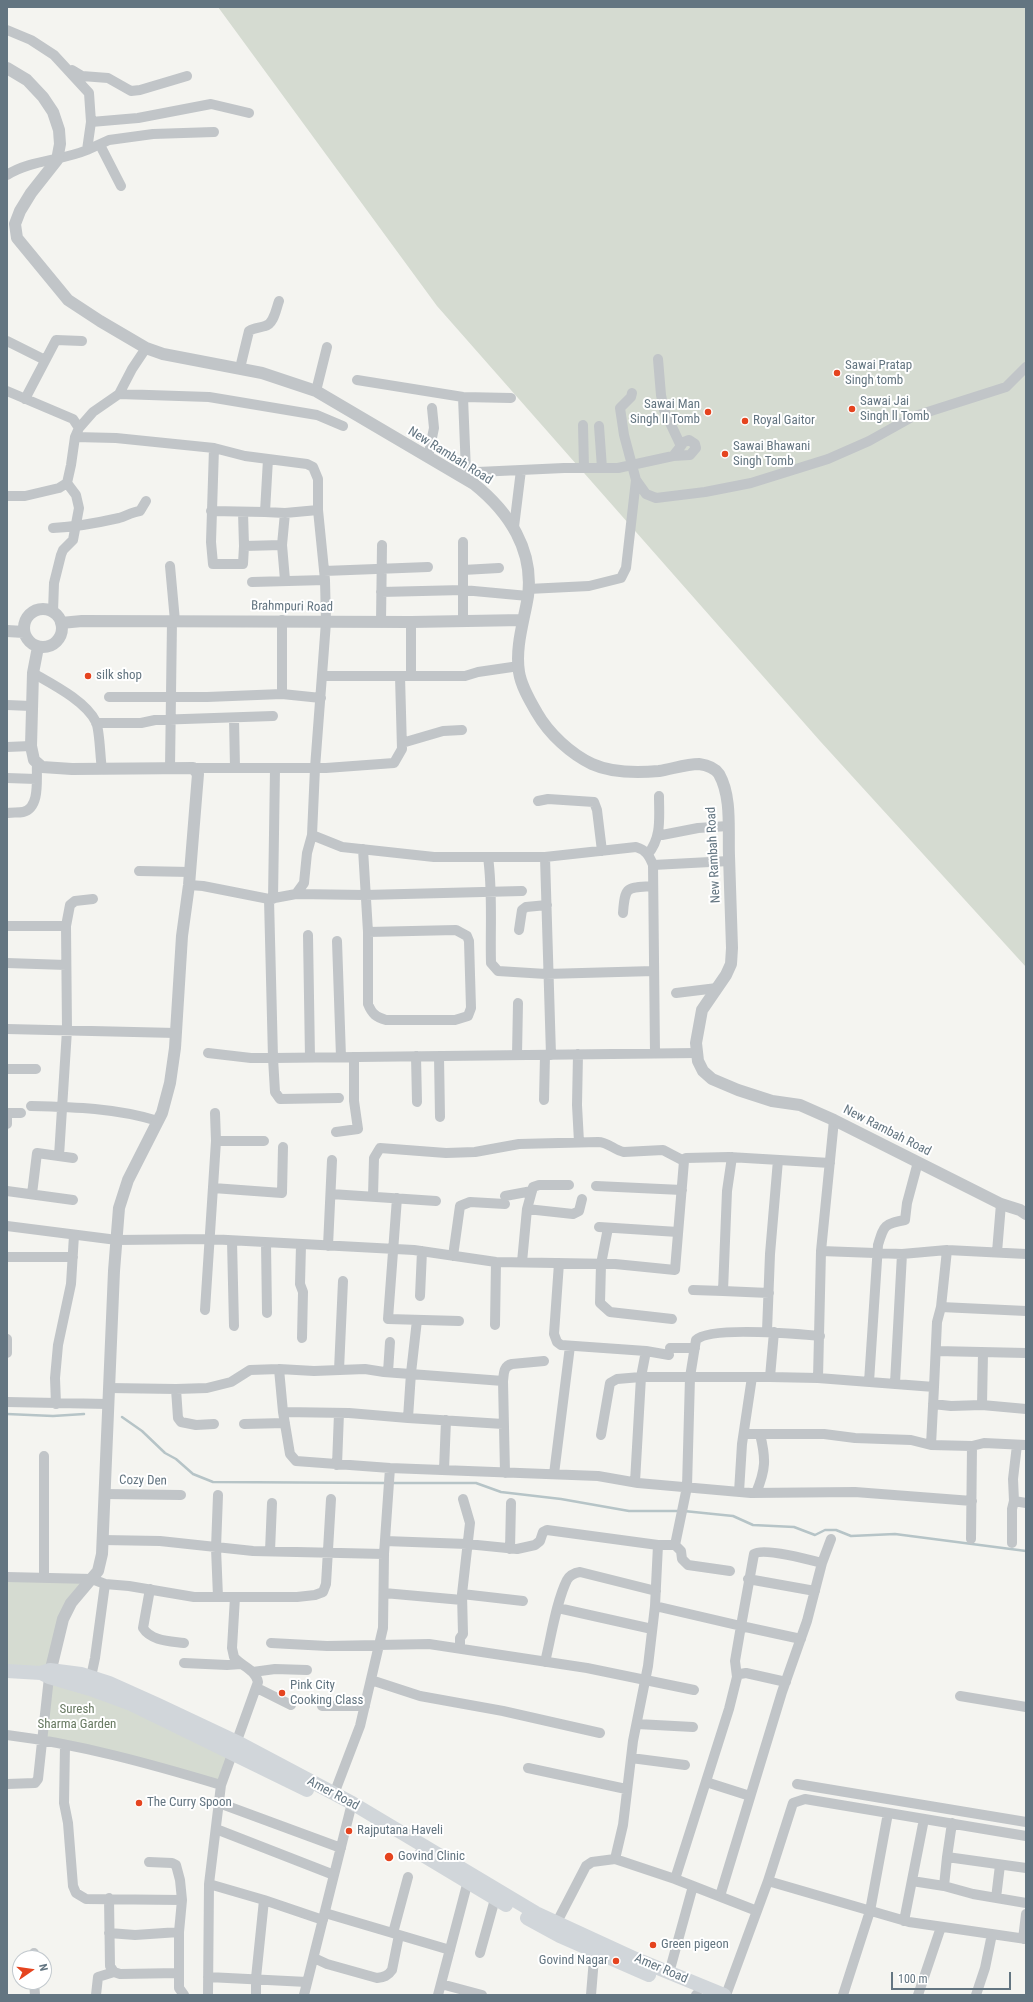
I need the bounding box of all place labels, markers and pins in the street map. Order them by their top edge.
place label: Sawai Pratap Singh tomb [845,358,912,389]
marker: Sawai Pratap Singh tomb [832,368,842,378]
place label: Sawai Jai Singh ll Tomb [860,394,930,425]
place label: Sawai Man Singh II Tomb [630,397,700,428]
marker: Sawai Jai Singh ll Tomb [847,404,857,414]
marker: Sawai Man Singh II Tomb [703,407,713,417]
place label: Royal Gaitor [753,413,815,429]
marker: Royal Gaitor [740,416,750,426]
place label: Sawai Bhawani Singh Tomb [733,439,810,470]
marker: Sawai Bhawani Singh Tomb [720,449,730,459]
place label: silk shop [96,668,142,684]
marker: silk shop [83,671,93,681]
place label: Pink City Cooking Class [290,1678,363,1709]
marker: Pink City Cooking Class [277,1688,287,1698]
place label: The Curry Spoon [147,1795,232,1811]
marker: The Curry Spoon [134,1798,144,1808]
place label: Rajputana Haveli [357,1823,443,1839]
marker: Rajputana Haveli [344,1826,354,1836]
place label: Govind Clinic [398,1849,465,1865]
marker: Govind Clinic [383,1851,395,1863]
place label: Green pigeon [661,1937,729,1953]
marker: Green pigeon [648,1940,658,1950]
place label: Govind Nagar [539,1953,608,1969]
marker: Govind Nagar [611,1956,621,1966]

